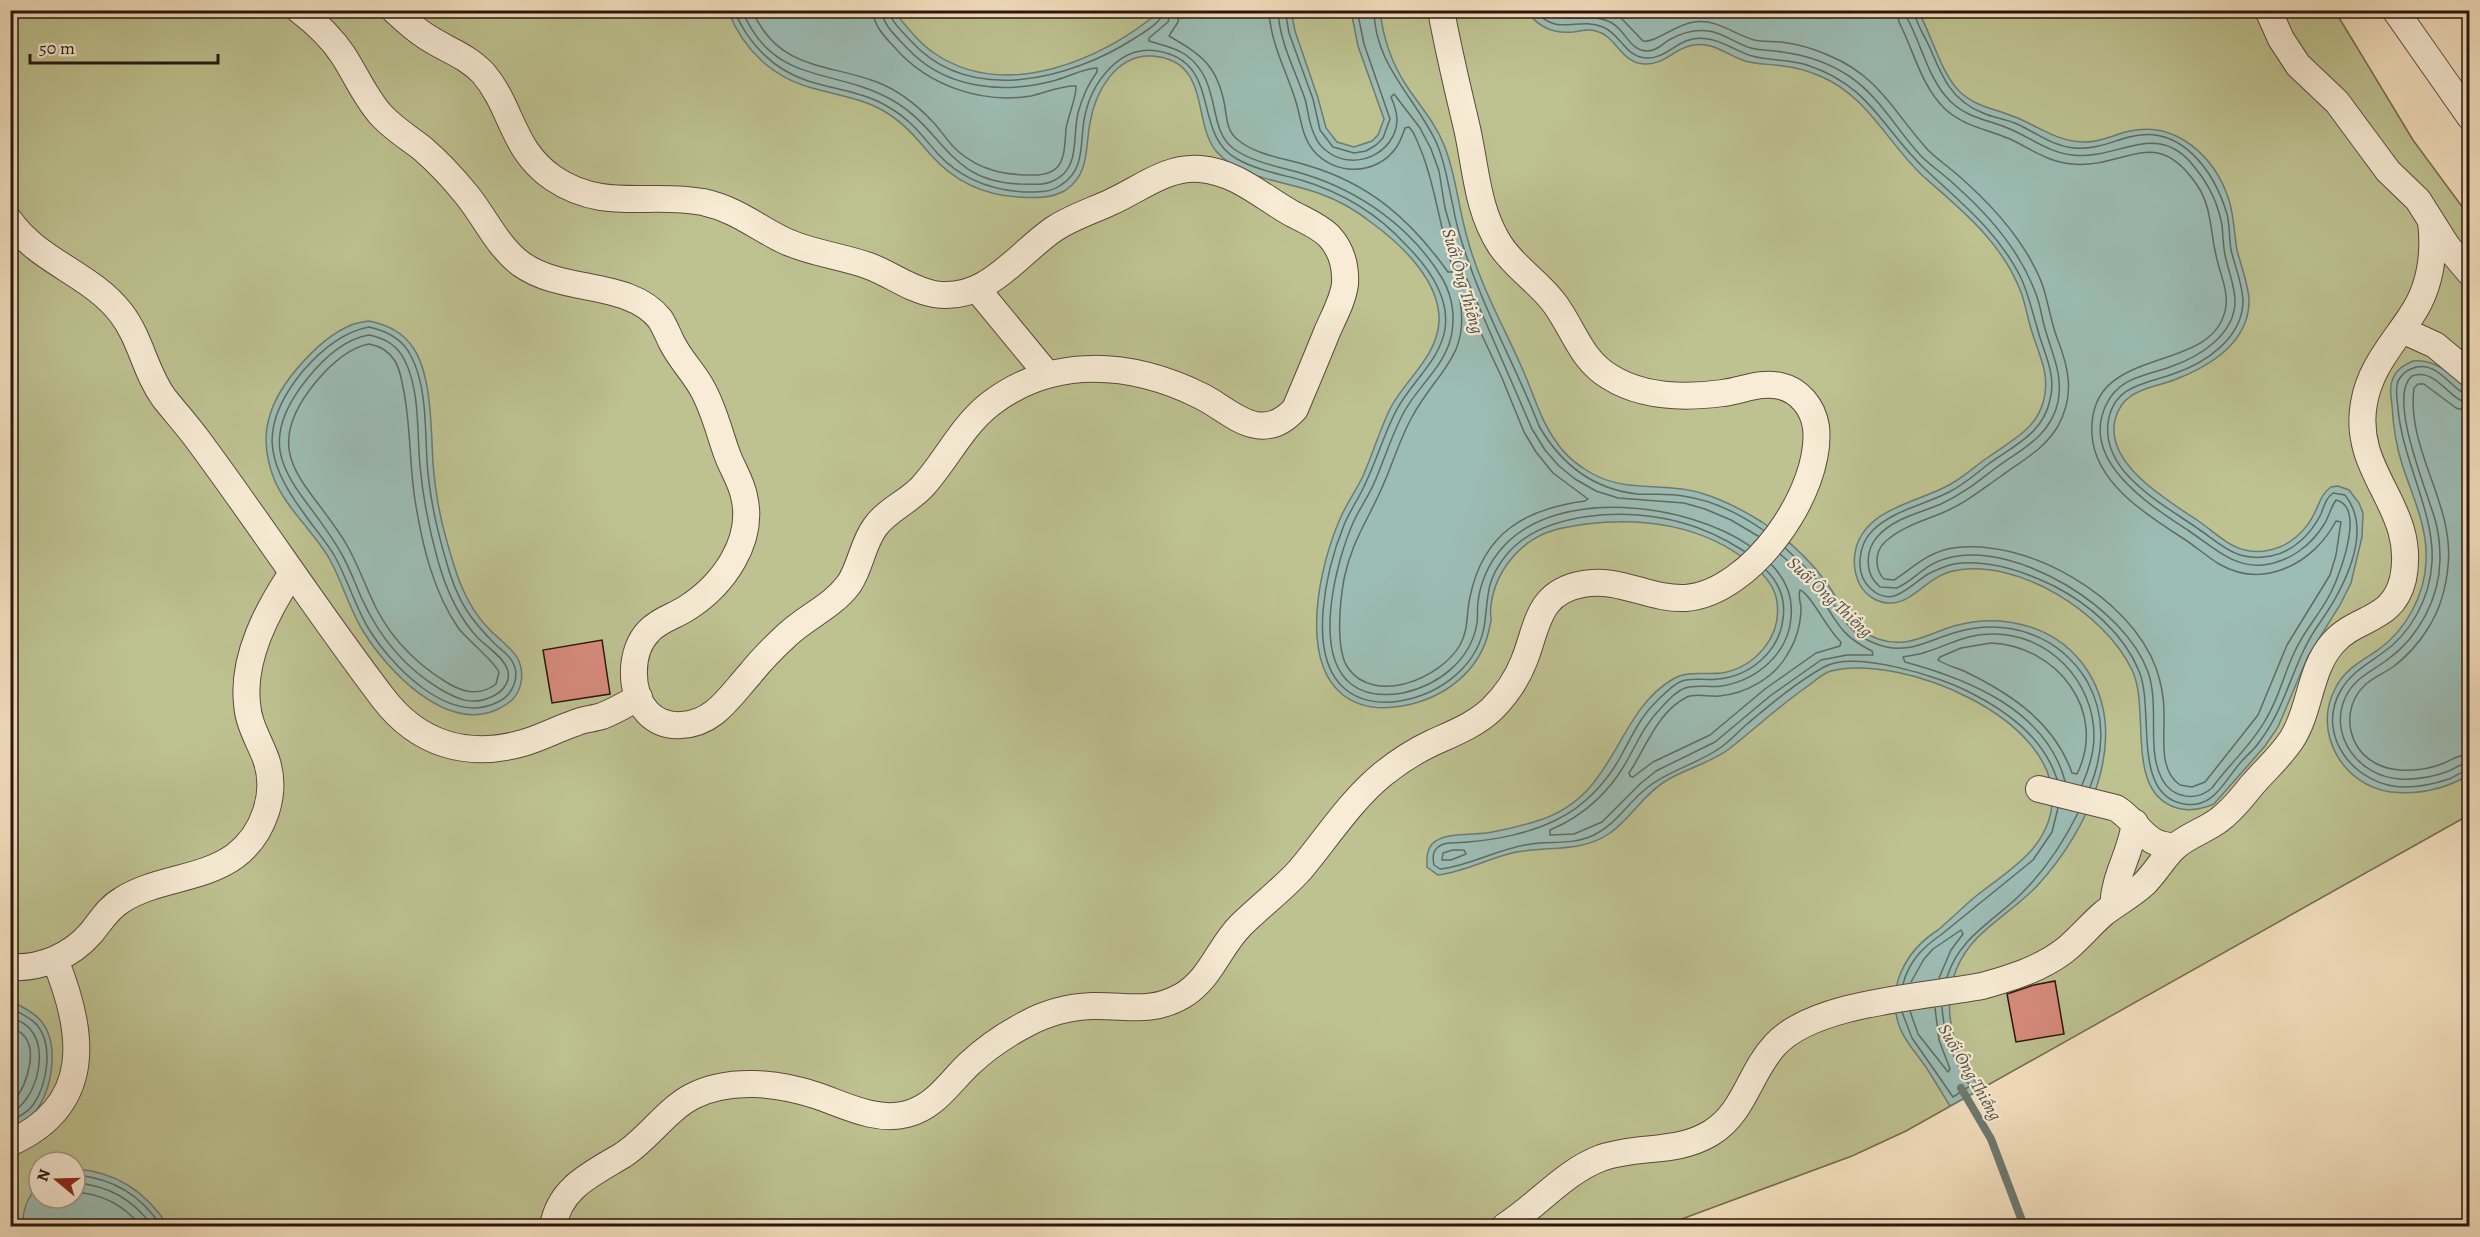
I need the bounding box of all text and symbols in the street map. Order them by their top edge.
scale bar [30,27,218,65]
text: 50 m [39,36,75,60]
water label: Suối Ông Thiềng [1436,225,1490,337]
water label: Suối Ông Thiềng [1782,551,1878,643]
water label: Suối Ông Thiềng [1932,1019,2008,1125]
north arrow [27,1150,87,1210]
text: N [31,1166,56,1185]

